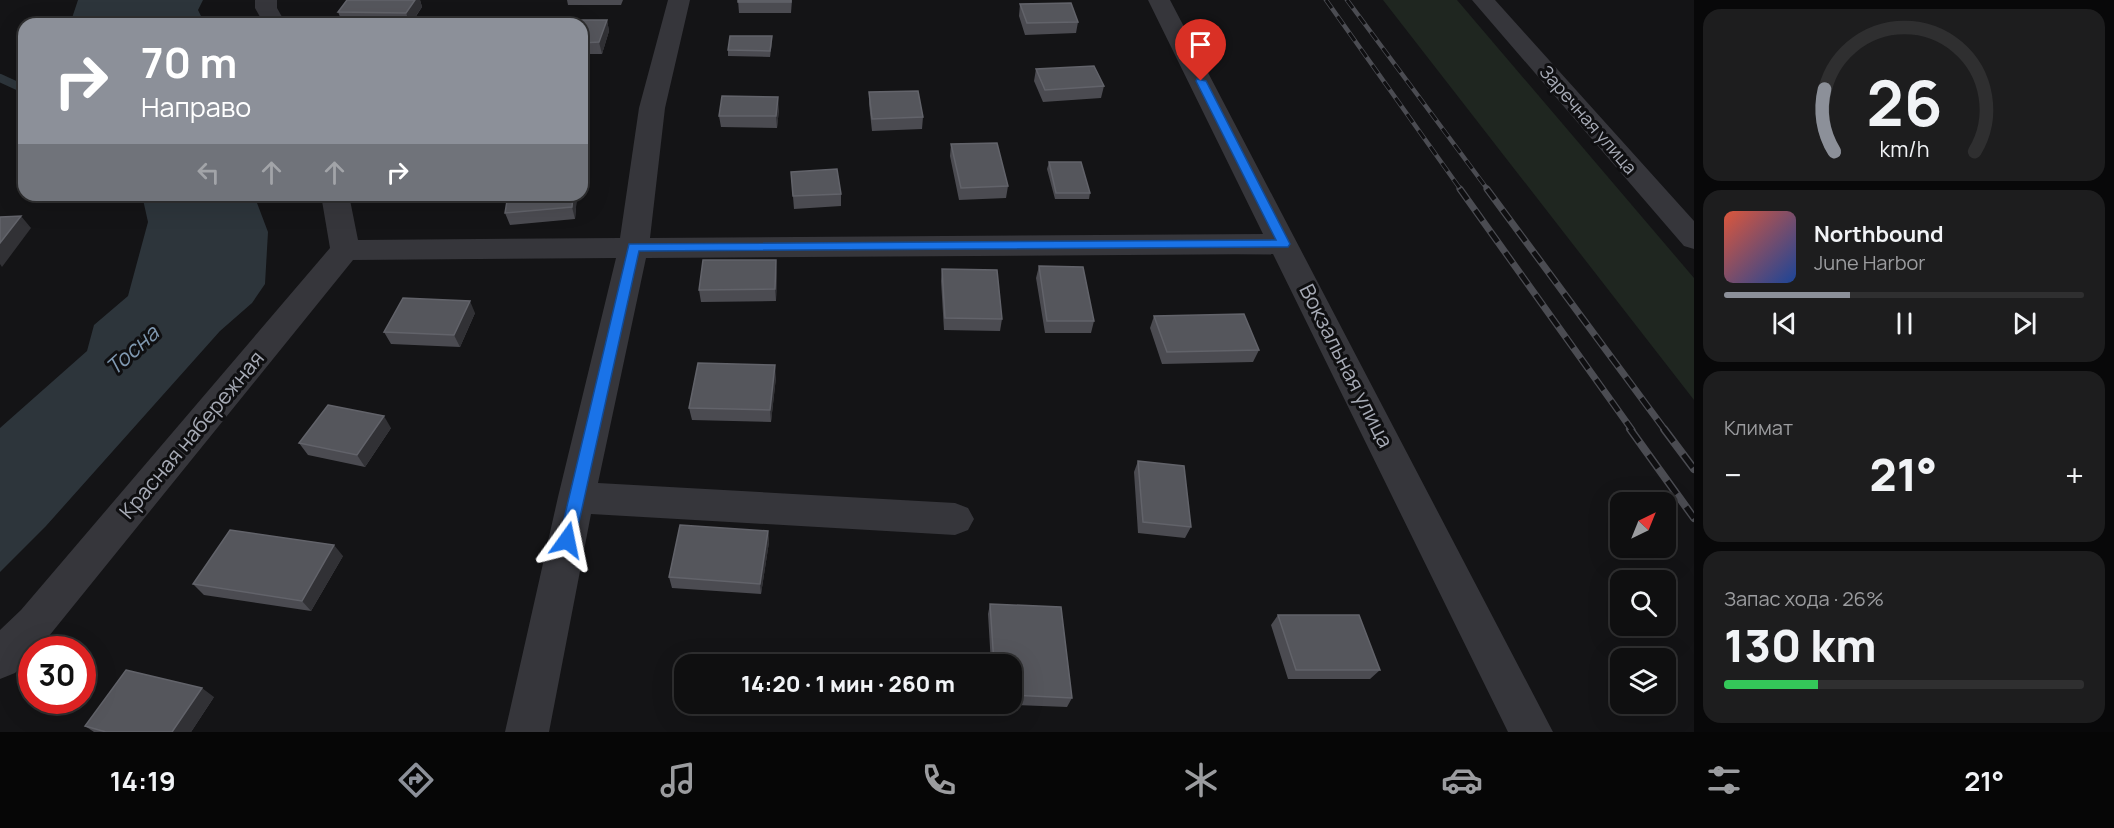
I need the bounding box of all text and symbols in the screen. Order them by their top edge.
pin [1175,19,1226,81]
icon: arrive [1184,28,1217,61]
text: 70 m [141,33,237,91]
icon: right [42,42,120,120]
text: 26 [1866,59,1942,145]
street label: Заречная улица [1535,60,1643,179]
text: Направо [141,88,251,125]
text: km/h [1879,134,1929,163]
icon: left [192,156,225,189]
icon: ahead [255,156,288,189]
icon: ahead [318,156,351,189]
icon: right [381,156,414,189]
text: Northbound [1814,219,1944,249]
text: June Harbor [1814,249,1926,276]
street label: Вокзальная улица [1294,279,1400,452]
icon: previous [1768,307,1801,340]
icon: pause [1888,307,1921,340]
icon: next [2008,307,2041,340]
water label: Тосна [99,317,166,382]
street label: Красная набережная [113,344,270,524]
text: Климат [1724,414,1793,441]
text: 21° [1869,443,1937,505]
text: − [1724,452,1742,497]
text: + [2065,452,2084,497]
north arrow [1610,492,1676,558]
map controls [1610,492,1676,714]
position arrow [535,508,599,572]
button: search [1610,570,1676,636]
text: Запас хода · 26% [1724,585,1884,612]
text: 130 km [1724,614,1876,676]
speed limit sign: 30 [18,636,96,714]
button: layers [1610,648,1676,714]
text: 14:20 · 1 мин · 260 m [741,669,955,699]
icon: directions [395,759,437,801]
icon: music [657,759,699,801]
icon: phone [918,759,960,801]
icon: climate [1180,759,1222,801]
icon: car [1441,759,1483,801]
icon: filters [1703,759,1745,801]
text: 14:19 [110,762,176,799]
text: 21° [1964,762,2004,799]

